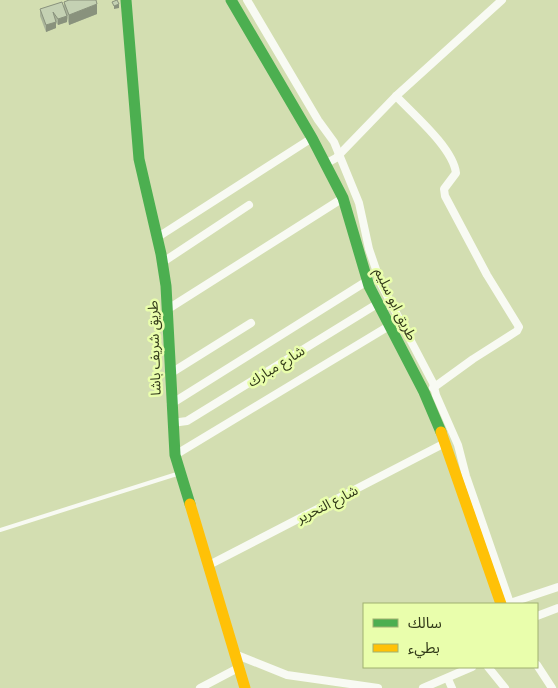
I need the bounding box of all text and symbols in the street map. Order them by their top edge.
street label: طريق ابو سليم [369,265,421,344]
street label: طريق شريف باشا [143,300,166,396]
street label: شارع مبارك [244,341,309,392]
street label: شارع التحرير [292,481,362,529]
legend [363,603,538,668]
text: سالك [408,613,442,632]
text: بطيء [408,638,440,659]

